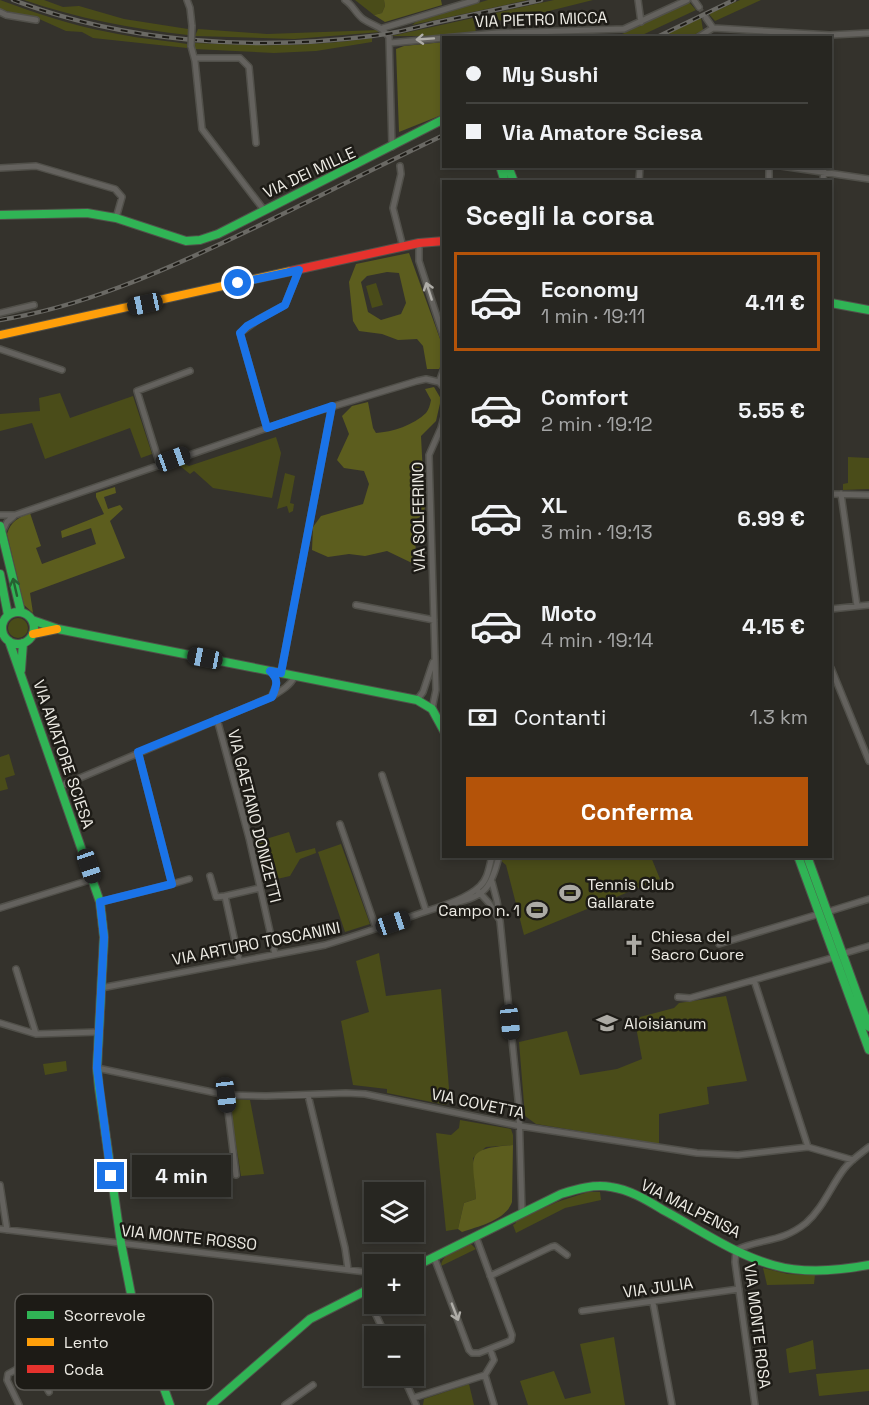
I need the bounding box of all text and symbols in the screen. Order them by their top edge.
street label: VIA PIETRO MICCA [474,7,608,32]
one-way arrow [416,34,436,45]
text: My Sushi [502,60,598,88]
text: Via Amatore Sciesa [502,118,703,146]
street label: VIA DEI MILLE [260,142,359,203]
text: Scegli la corsa [466,198,654,233]
route start [224,269,251,296]
icon: car [469,275,523,329]
text: Economy [541,275,639,303]
one-way arrow [422,282,433,301]
text: 4.11 € [745,288,805,316]
car [126,291,164,317]
text: 1 min · 19:11 [541,303,645,329]
icon: car [469,383,523,437]
text: Comfort [541,383,629,411]
text: 5.55 € [738,396,805,424]
text: 2 min · 19:12 [541,411,653,437]
car [153,444,193,474]
street label: VIA SOLFERINO [407,462,430,572]
icon: car [469,491,523,545]
text: XL [541,491,567,519]
text: 6.99 € [737,504,805,532]
text: 3 min · 19:13 [541,519,653,545]
one-way arrow [9,578,21,597]
icon: car [469,599,523,653]
text: Moto [541,599,597,627]
text: 4.15 € [742,612,805,640]
text: 4 min · 19:14 [541,627,654,653]
car [186,646,224,670]
street label: VIA AMATORE SCIESA [28,677,99,831]
icon: cash [466,701,499,734]
text: Contanti [514,703,606,731]
text: 1.3 km [749,704,808,730]
street label: VIA GAETANO DONIZETTI [223,727,286,905]
button: Conferma [466,777,808,846]
car [75,846,103,886]
place label: Tennis Club Gallarate [587,874,675,913]
sports icon: Tennis Club Gallarate [558,881,582,905]
sports icon: Campo n. 1 [525,898,549,922]
place label: Campo n. 1 [438,900,520,921]
car [373,909,413,937]
street label: VIA ARTURO TOSCANINI [170,917,342,970]
place label: Chiesa del Sacro Cuore [651,926,744,965]
church icon: Chiesa del Sacro Cuore [622,933,646,957]
car [499,1003,521,1041]
school or university icon: Aloisianum [595,1011,619,1035]
place label: Aloisianum [624,1013,707,1034]
car [215,1076,237,1114]
street label: VIA COVETTA [429,1083,527,1124]
callout: 4 min [132,1155,231,1197]
route end [97,1162,124,1189]
text: 4 min [155,1163,208,1189]
street label: VIA MALPENSA [637,1174,744,1243]
map controls [364,1182,424,1386]
button: layers [364,1182,424,1242]
street label: VIA MONTE ROSSO [120,1220,258,1255]
button: + [364,1254,424,1314]
street label: VIA MONTE ROSA [739,1262,776,1390]
street label: VIA JULIA [622,1272,695,1303]
legend [15,1294,213,1390]
one-way arrow [450,1302,461,1321]
text: Scorrevole [64,1305,146,1326]
button: − [364,1326,424,1386]
text: Lento [64,1332,109,1353]
text: Coda [64,1359,104,1380]

